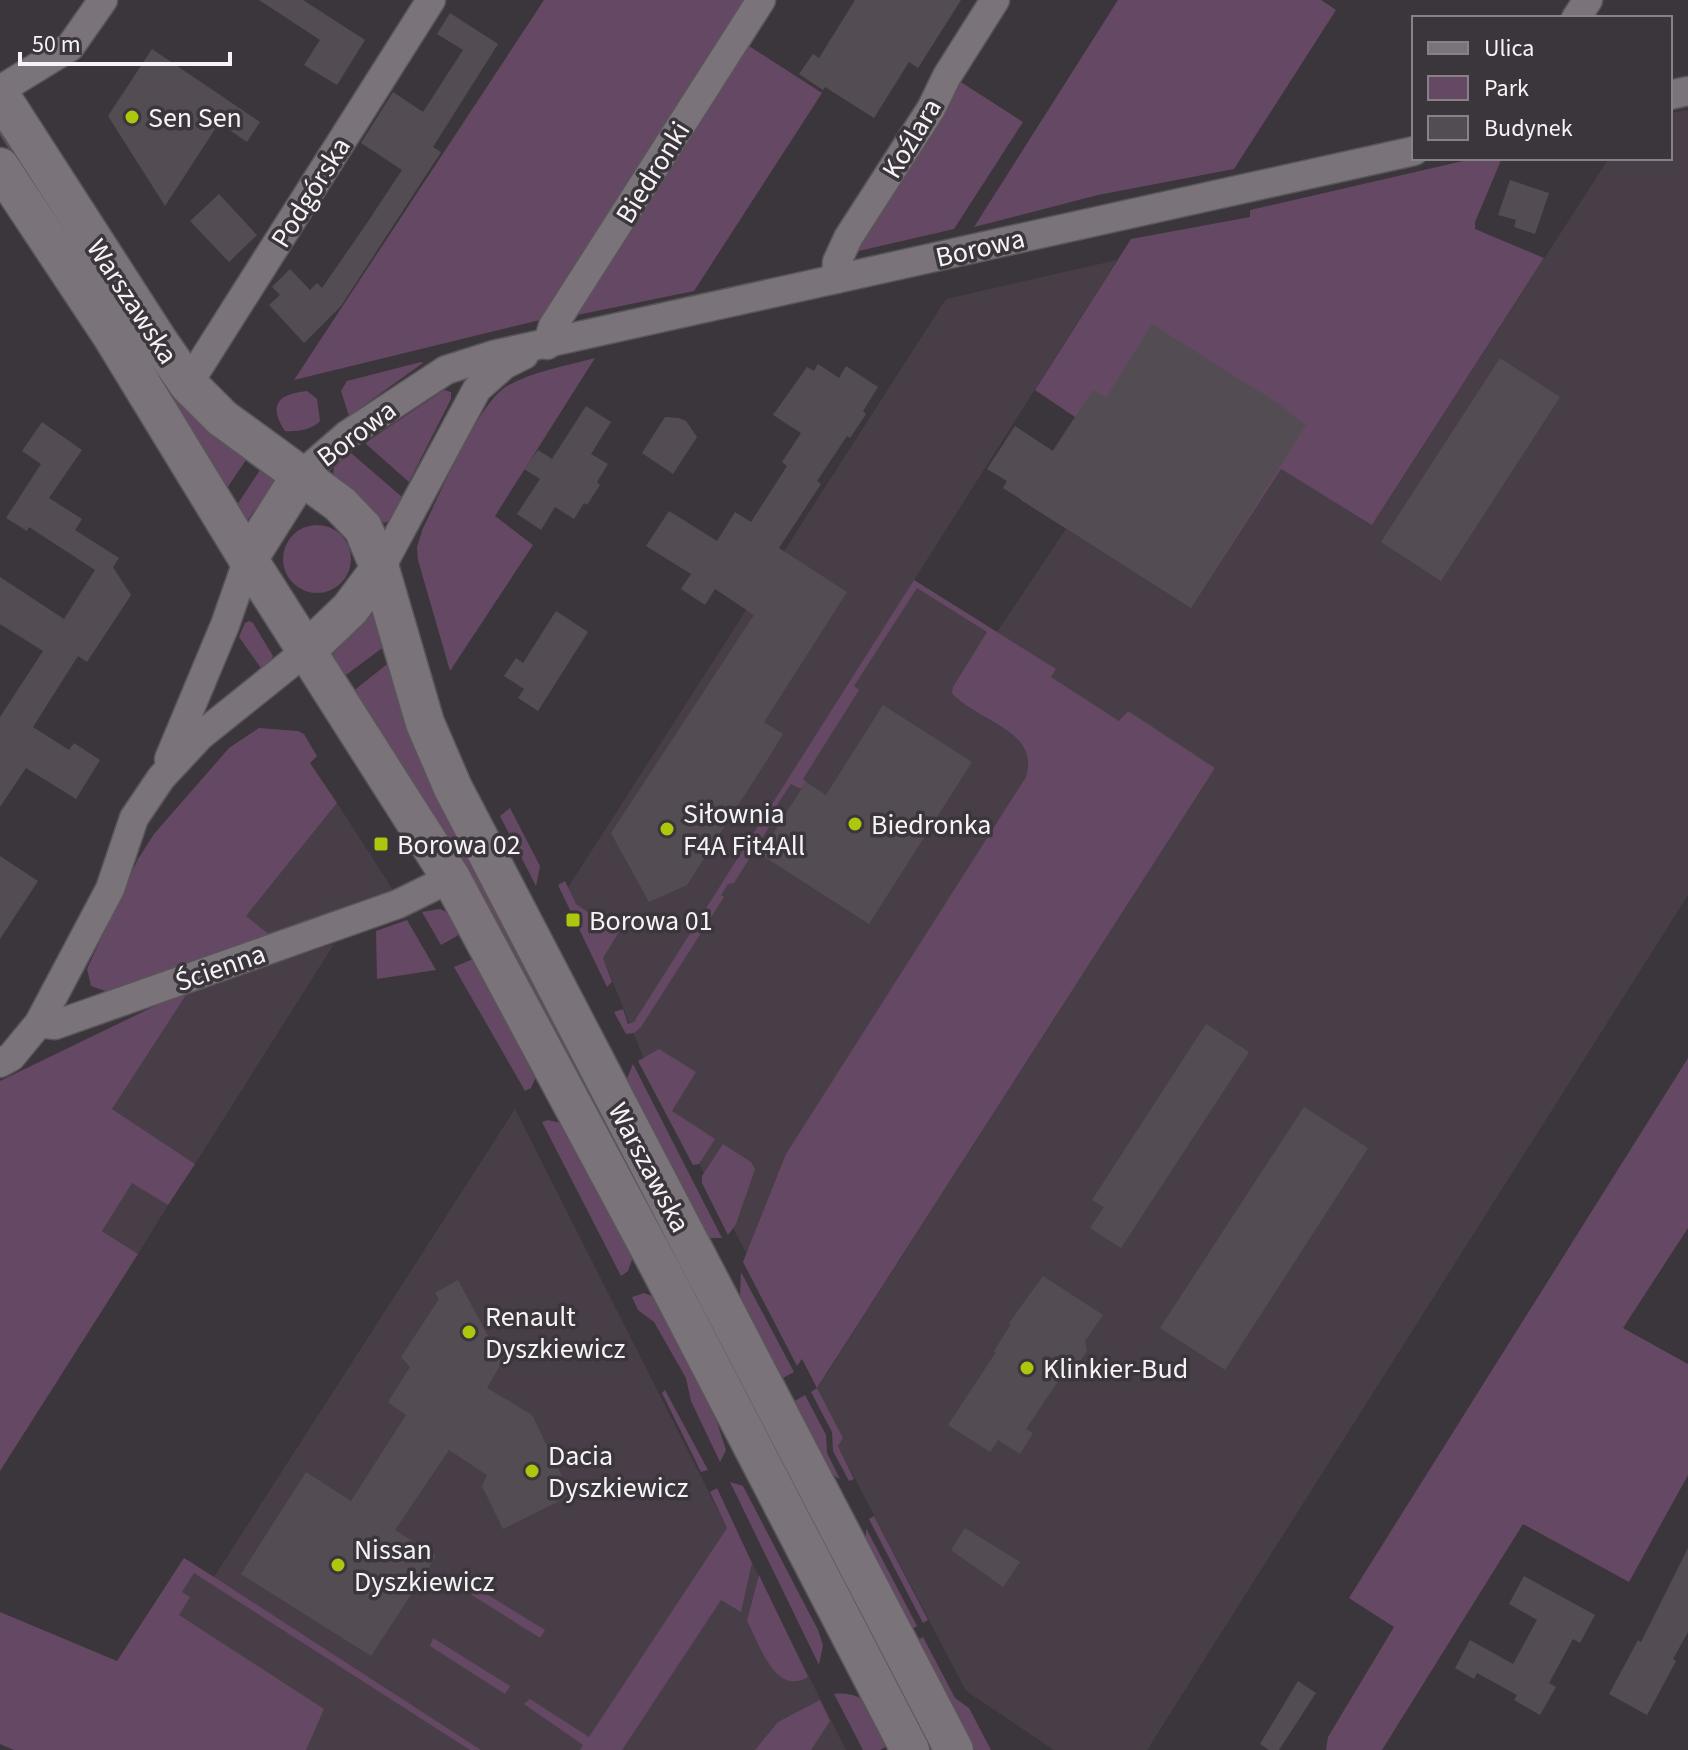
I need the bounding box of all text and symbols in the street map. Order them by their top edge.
scale bar [20,16,230,66]
legend [1412,16,1672,160]
text: 50 m [32,27,81,62]
text: Ulica [1484,31,1534,66]
text: Park [1484,71,1529,106]
street label: Koźlara [872,91,951,186]
place label: Sen Sen [148,98,242,138]
marker: Sen Sen [123,108,141,126]
text: Budynek [1484,111,1573,146]
street label: Biedronki [606,114,700,231]
street label: Podgórska [261,129,361,256]
street label: Borowa [932,218,1029,278]
street label: Warszawska [77,231,188,372]
street label: Borowa [309,391,405,477]
place label: Siłownia F4A Fit4All [683,794,805,866]
place label: Biedronka [871,805,991,845]
marker: Biedronka [846,815,864,833]
marker: Siłownia F4A Fit4All [658,820,676,838]
place label: Borowa 02 [397,825,521,865]
marker: Borowa 02 [372,835,390,853]
place label: Borowa 01 [589,901,713,941]
marker: Borowa 01 [564,911,582,929]
street label: Ścienna [170,934,271,1002]
street label: Warszawska [598,1095,700,1240]
place label: Renault Dyszkiewicz [485,1297,625,1369]
marker: Renault Dyszkiewicz [460,1323,478,1341]
place label: Klinkier-Bud [1043,1349,1188,1389]
marker: Klinkier-Bud [1018,1359,1036,1377]
place label: Dacia Dyszkiewicz [548,1436,688,1508]
marker: Dacia Dyszkiewicz [523,1462,541,1480]
place label: Nissan Dyszkiewicz [354,1530,494,1602]
marker: Nissan Dyszkiewicz [329,1556,347,1574]

